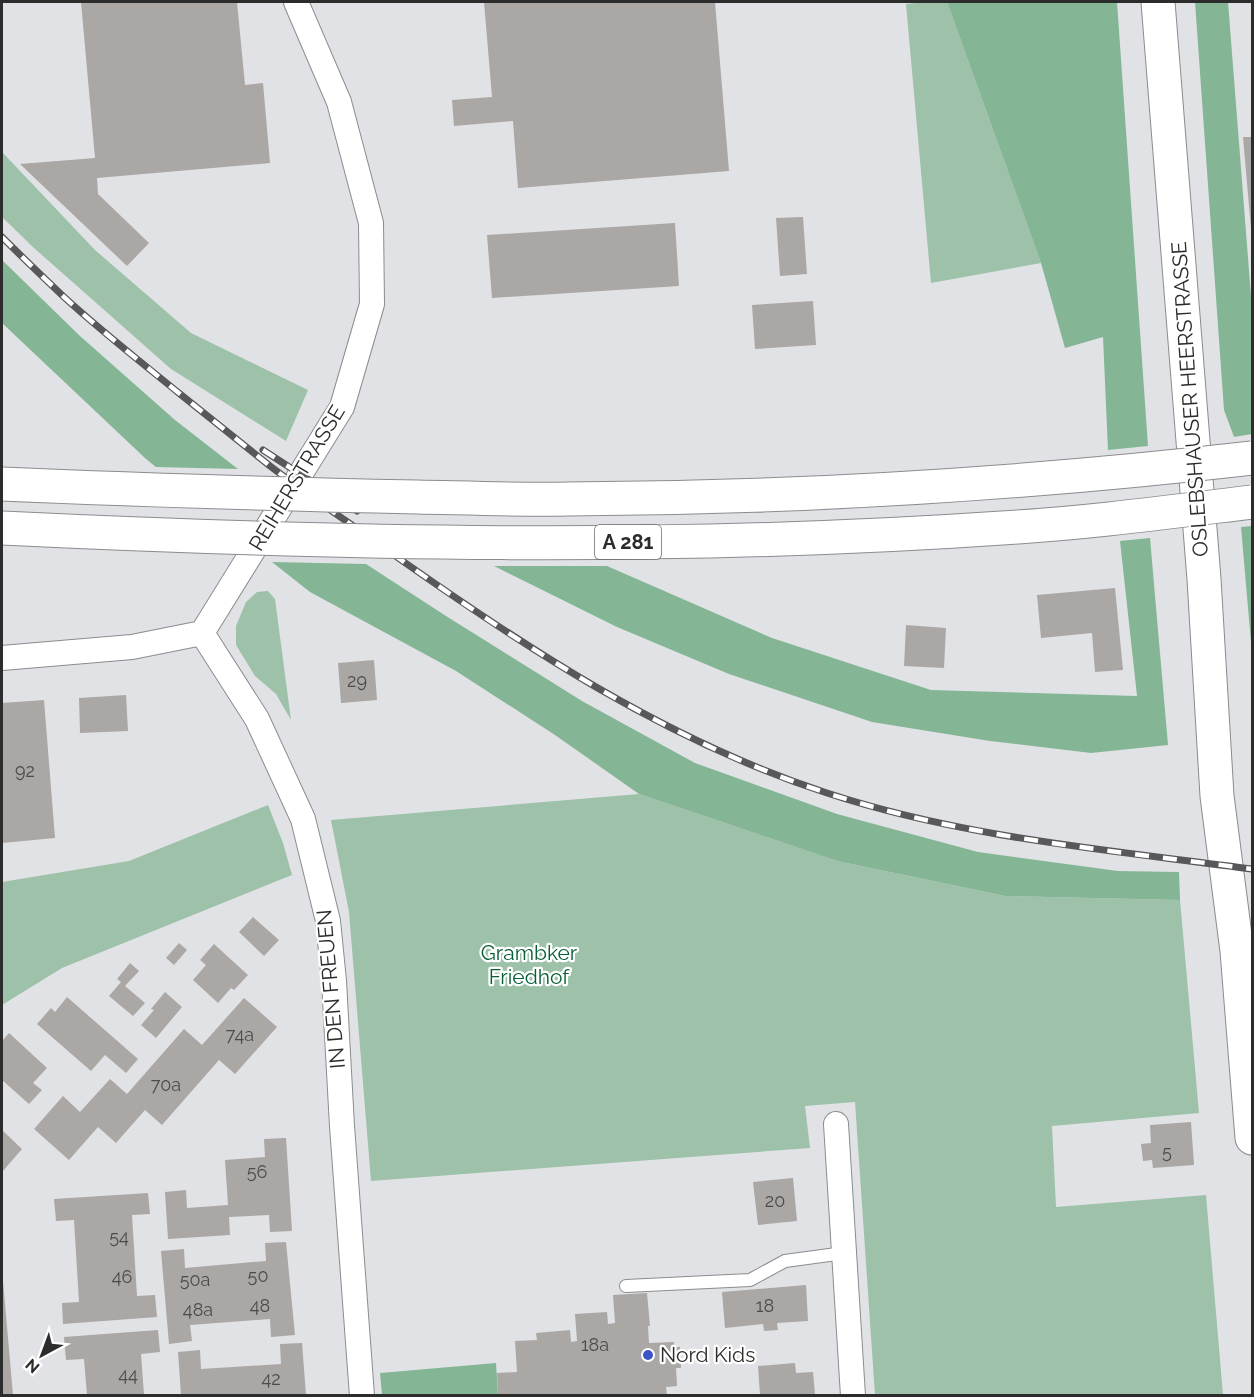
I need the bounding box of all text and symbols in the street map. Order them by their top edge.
street label: OSLEBSHAUSER HEERSTRASSE [1166,241,1213,558]
street label: REIHERSTRASSE [243,401,350,555]
road number: A 281 [595,525,661,559]
house number: 29 [347,670,367,691]
house number: 92 [15,760,35,781]
street label: IN DEN FREUEN [311,908,350,1070]
park label: Grambker Friedhof [481,940,578,989]
house number: 74a [226,1024,254,1045]
house number: 70a [151,1074,181,1095]
house number: 5 [1162,1141,1172,1162]
house number: 56 [247,1161,267,1182]
house number: 20 [765,1190,785,1211]
house number: 54 [109,1226,129,1247]
house number: 50 [248,1265,268,1286]
house number: 46 [112,1266,132,1287]
house number: 50a [180,1269,210,1290]
house number: 48 [250,1295,270,1316]
house number: 18 [756,1295,774,1316]
house number: 48a [183,1299,213,1320]
north arrow [12,1325,72,1385]
house number: 18a [581,1334,609,1355]
place label: Nord Kids [660,1342,755,1367]
marker: Nord Kids [641,1348,655,1362]
text: N [22,1355,43,1377]
house number: 44 [118,1364,138,1385]
house number: 42 [261,1368,281,1389]

